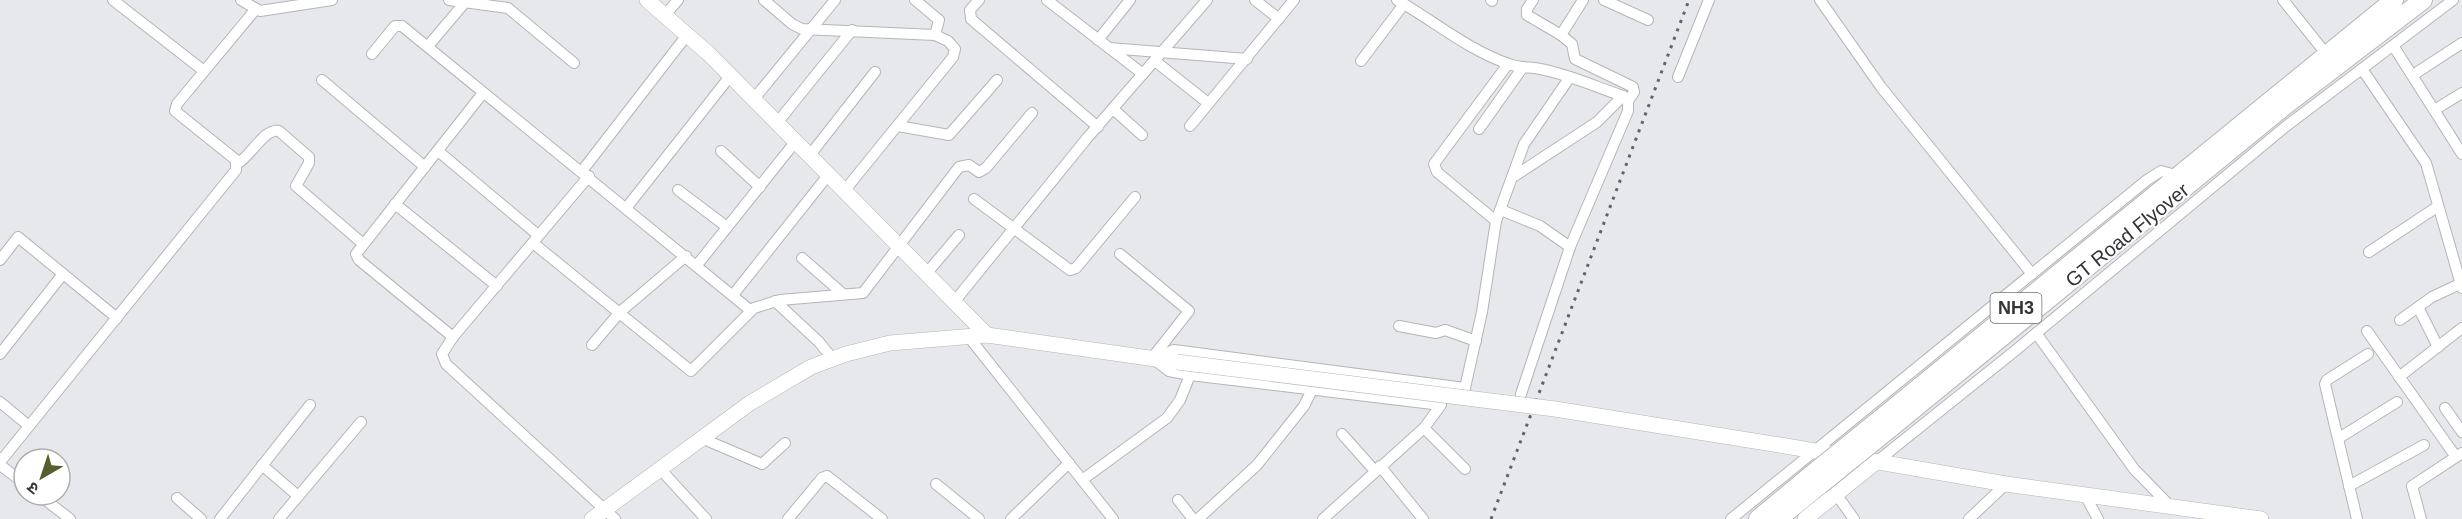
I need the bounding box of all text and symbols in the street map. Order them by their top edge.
street label: GT Road Flyover [2061,178,2193,291]
road number: NH3 [1990,293,2042,323]
north arrow [12,447,72,507]
text: उ [23,478,42,498]

